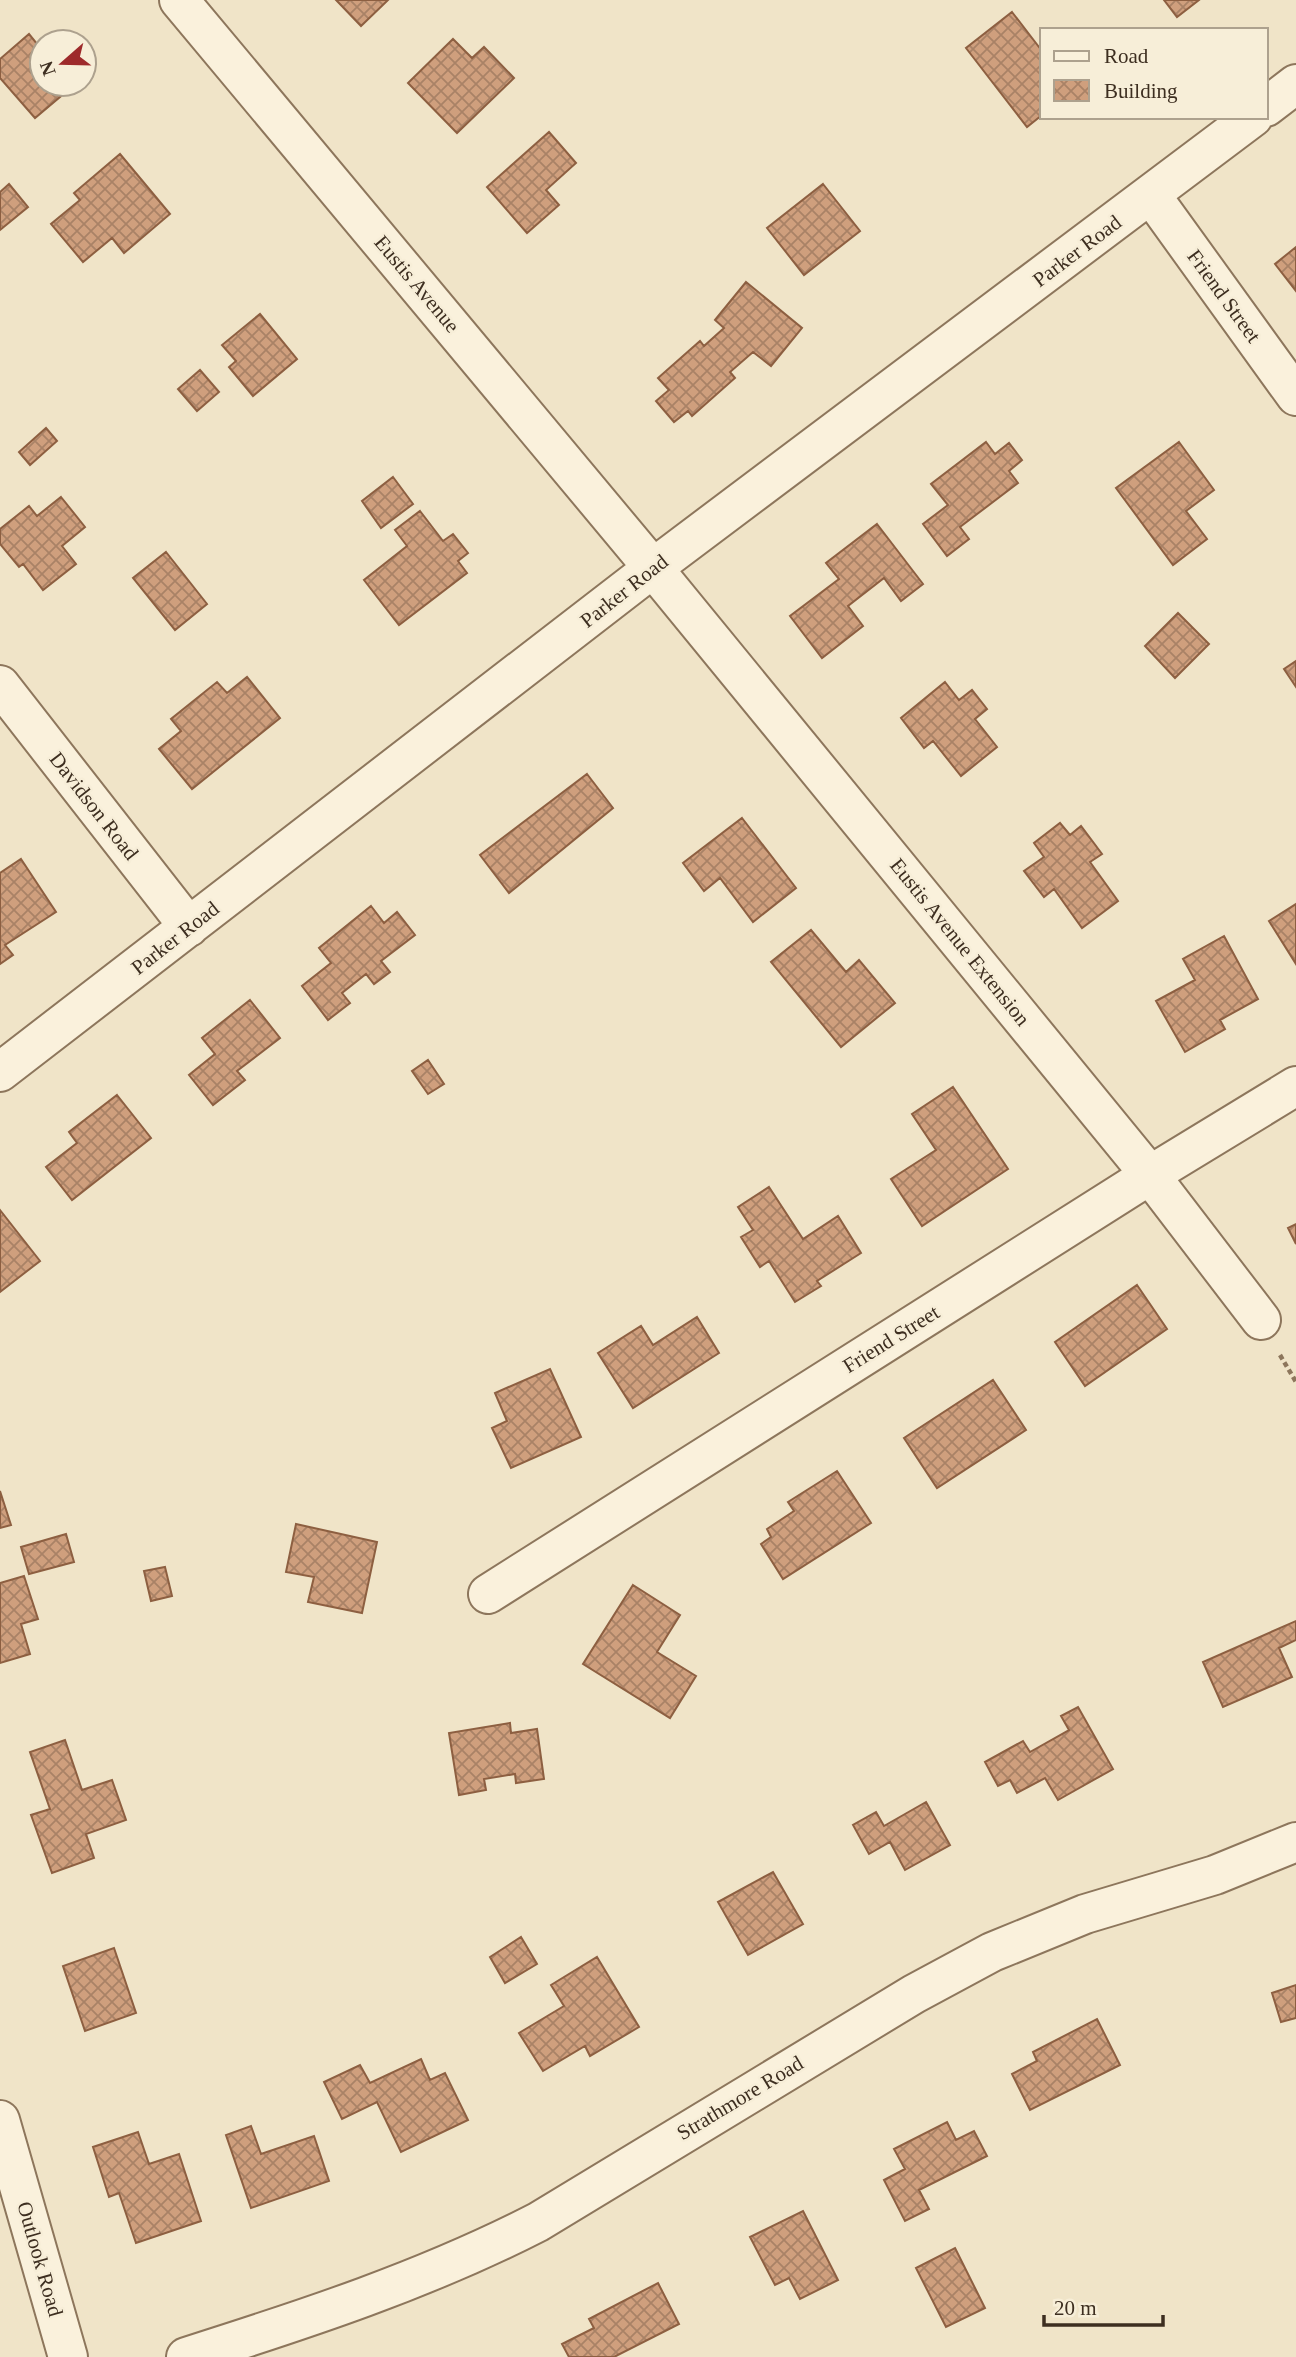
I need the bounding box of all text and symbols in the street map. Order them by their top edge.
north arrow [28,28,98,98]
legend [1040,28,1268,119]
text: Road [1104,44,1149,68]
text: N [35,58,60,79]
text: Building [1104,79,1178,103]
street label: Parker Road [1028,210,1126,292]
street label: Eustis Avenue [370,231,464,337]
street label: Friend Street [1182,245,1266,347]
street label: Parker Road [575,549,673,633]
street label: Davidson Road [45,747,144,865]
street label: Eustis Avenue Extension [885,853,1035,1031]
street label: Parker Road [126,896,224,980]
street label: Friend Street [838,1300,944,1378]
street label: Strathmore Road [673,2051,808,2145]
street label: Outlook Road [12,2199,68,2320]
scale bar [1044,2284,1163,2328]
text: 20 m [1054,2296,1097,2320]

